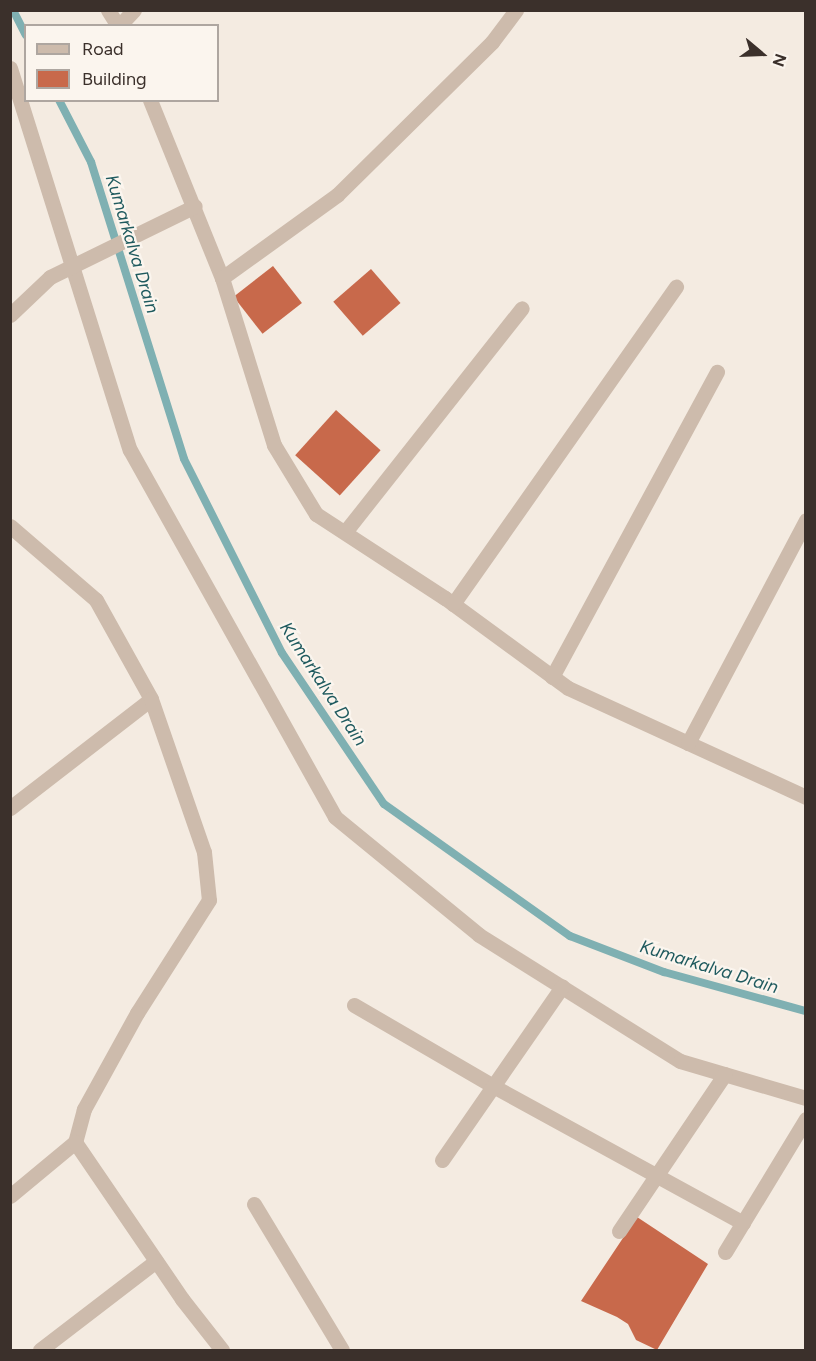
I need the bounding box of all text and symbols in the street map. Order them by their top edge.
legend [24,24,219,102]
north arrow [732,24,792,84]
text: Road [82,38,123,60]
text: N [768,51,790,69]
text: Building [82,68,147,90]
water label: Kumarkalva Drain [101,172,163,316]
water label: Kumarkalva Drain [275,618,371,750]
water label: Kumarkalva Drain [637,936,781,998]

